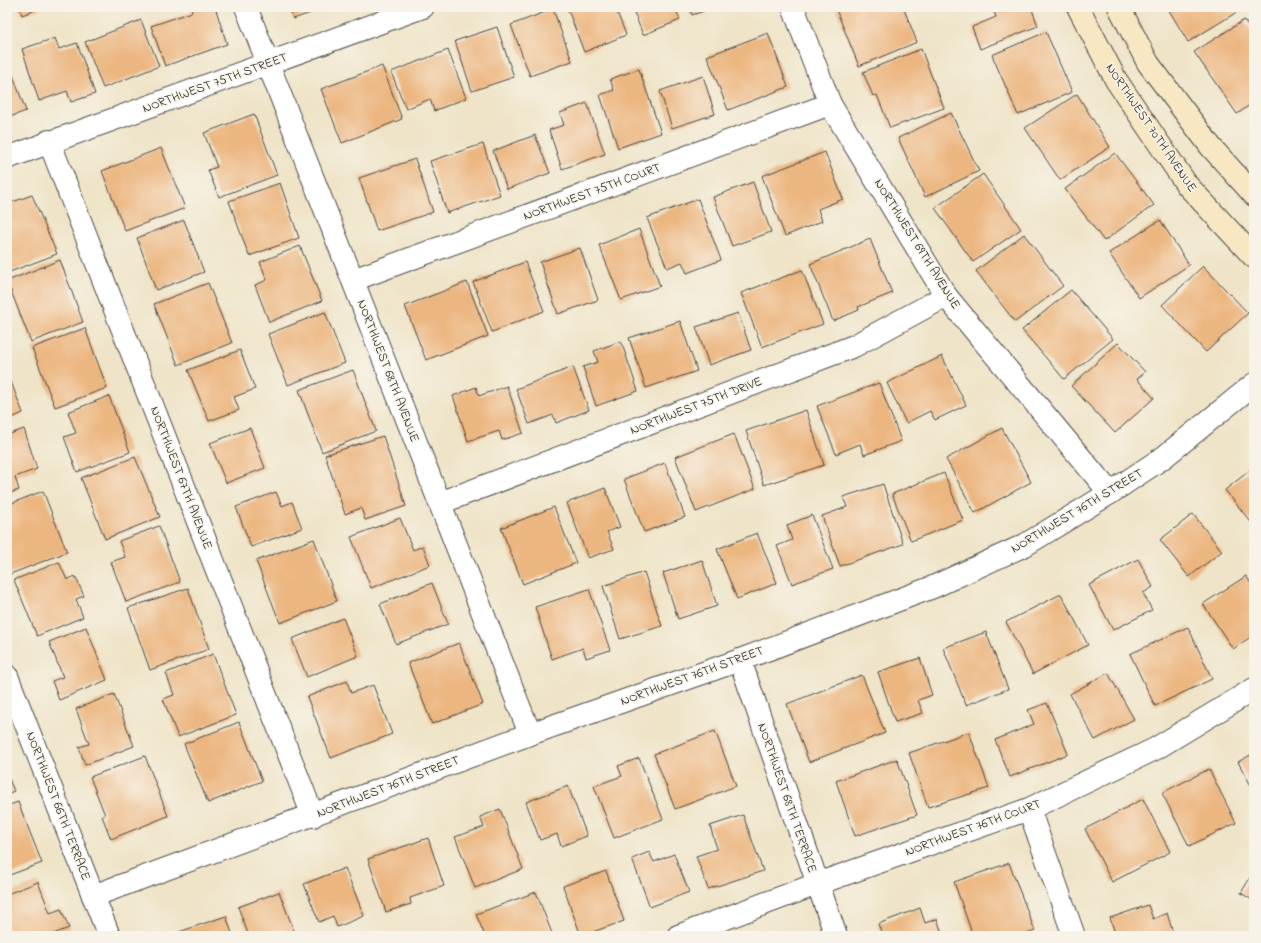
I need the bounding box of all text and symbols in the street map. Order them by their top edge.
street label: NORTHWEST 75TH STREET [140,48,291,118]
street label: NORTHWEST 70TH AVENUE [1101,60,1201,196]
street label: NORTHWEST 75TH COURT [521,158,664,226]
street label: NORTHWEST 69TH AVENUE [869,175,965,313]
street label: NORTHWEST 68TH AVENUE [352,297,424,445]
street label: NORTHWEST 75TH DRIVE [627,372,765,440]
street label: NORTHWEST 67TH AVENUE [145,404,217,552]
street label: NORTHWEST 76TH STREET [1007,464,1147,558]
street label: NORTHWEST 76TH STREET [618,641,767,711]
street label: NORTHWEST 68TH TERRACE [752,721,822,876]
street label: NORTHWEST 66TH TERRACE [21,729,95,883]
street label: NORTHWEST 76TH STREET [314,751,463,823]
street label: NORTHWEST 76TH COURT [902,794,1044,861]

